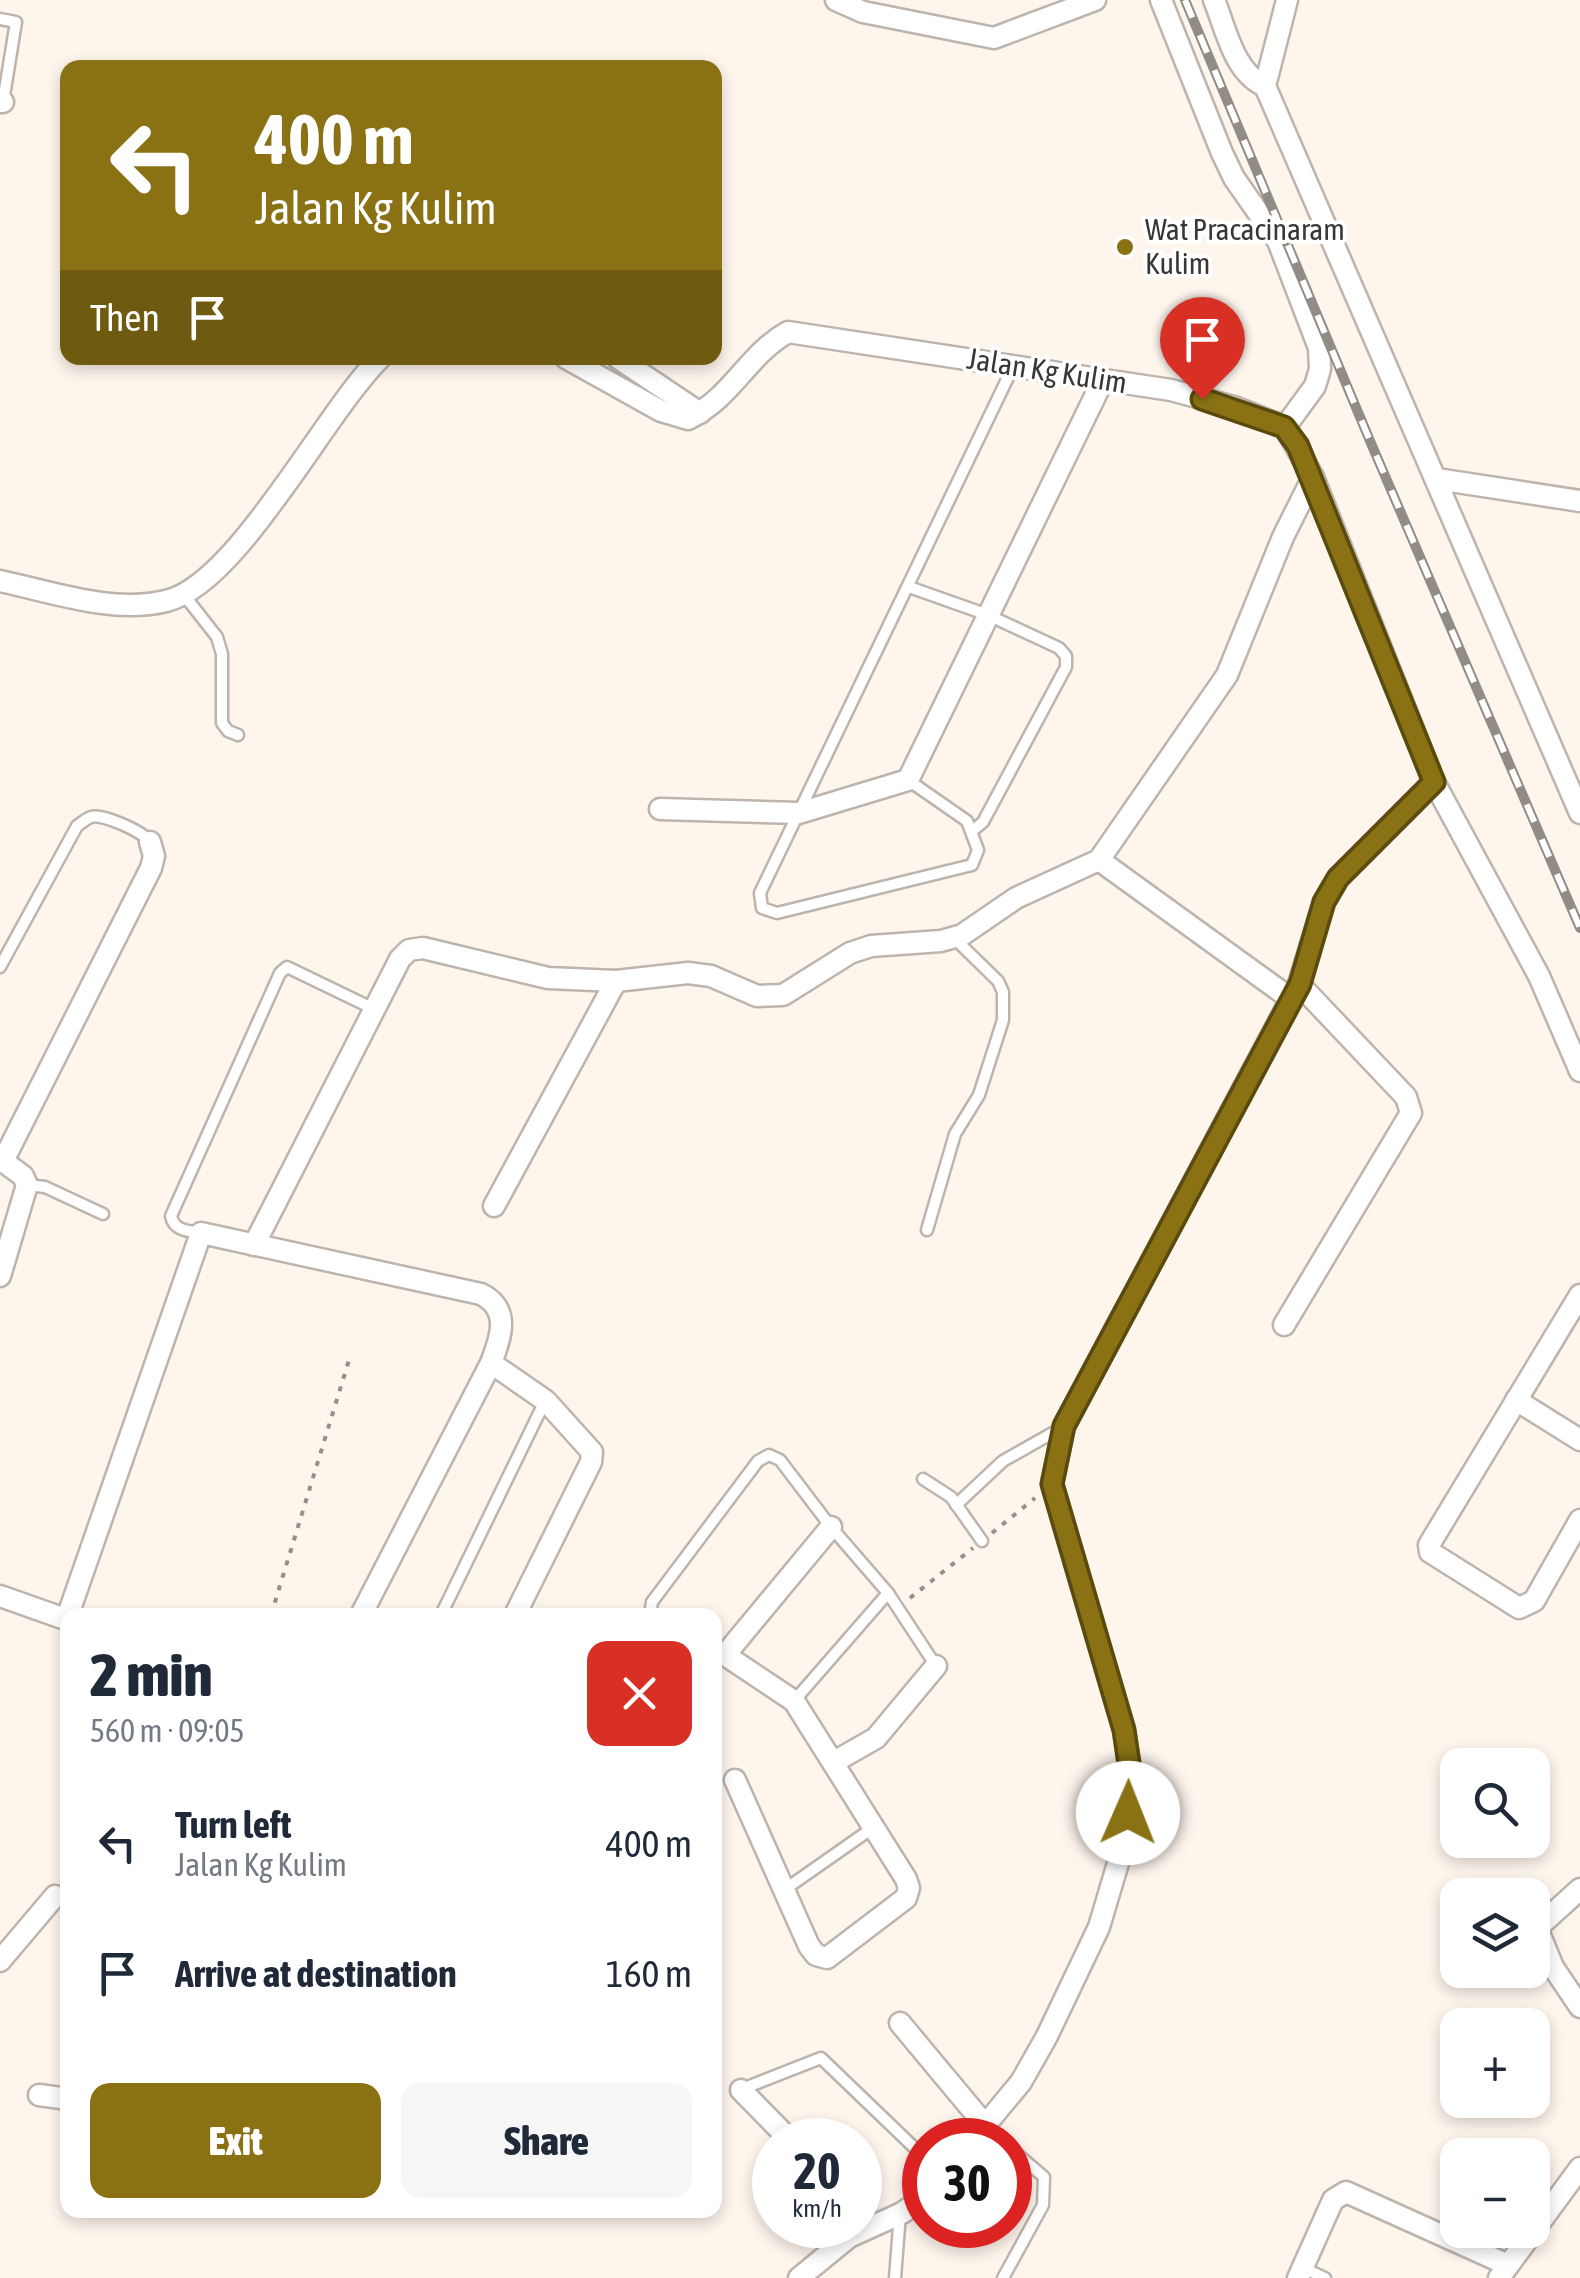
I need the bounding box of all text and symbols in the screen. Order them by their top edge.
text: 400 m [255,99,414,179]
icon: left [90,100,220,230]
text: Jalan Kg Kulim [255,182,497,234]
place label: Wat Pracacinaram Kulim [1145,212,1345,280]
marker: Wat Pracacinaram Kulim [1114,236,1136,258]
icon: arrive [180,290,235,345]
text: Then [90,296,160,339]
pin [1160,297,1245,400]
icon: arrive [1175,312,1230,367]
street label: Jalan Kg Kulim [965,341,1129,399]
text: 2 min [90,1640,213,1709]
button: close [587,1641,692,1746]
text: 560 m · 09:05 [90,1712,245,1749]
map controls [1440,1748,1550,2248]
button: search [1440,1748,1550,1858]
position arrow [1076,1761,1180,1865]
text: Turn left [175,1803,291,1846]
icon: left [90,1816,145,1871]
text: 400 m [606,1822,692,1865]
text: Jalan Kg Kulim [175,1846,347,1883]
button: layers [1440,1878,1550,1988]
icon: arrive [90,1946,145,2001]
text: Arrive at destination [175,1952,457,1995]
text: 160 m [606,1952,692,1995]
button: + [1440,2008,1550,2118]
button: Exit [90,2083,381,2198]
button: Share [401,2083,692,2198]
speed limit sign: 30 [902,2118,1032,2248]
button: − [1440,2138,1550,2248]
text: 20 [793,2142,840,2200]
text: km/h [792,2194,842,2222]

